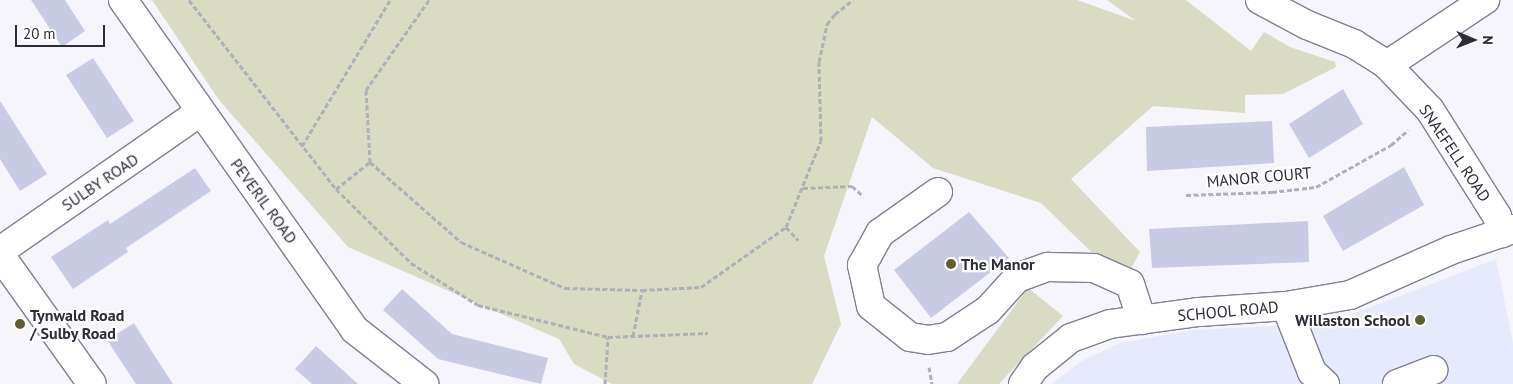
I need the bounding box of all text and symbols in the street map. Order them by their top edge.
scale bar [18,15,108,47]
north arrow [1448,15,1498,65]
text: 20 m [23,24,56,43]
text: N [1479,35,1497,45]
street label: SNAEFELL ROAD [1415,100,1495,206]
street label: SULBY ROAD [58,149,142,215]
street label: PEVERIL ROAD [227,154,301,248]
street label: MANOR COURT [1206,163,1312,191]
place label: The Manor [961,254,1035,274]
marker: The Manor [945,258,957,270]
street label: SCHOOL ROAD [1176,297,1280,325]
place label: Tynwald Road / Sulby Road [30,305,124,343]
place label: Willaston School [1295,310,1410,330]
marker: Willaston School [1414,314,1426,326]
marker: Tynwald Road / Sulby Road [14,318,26,330]

